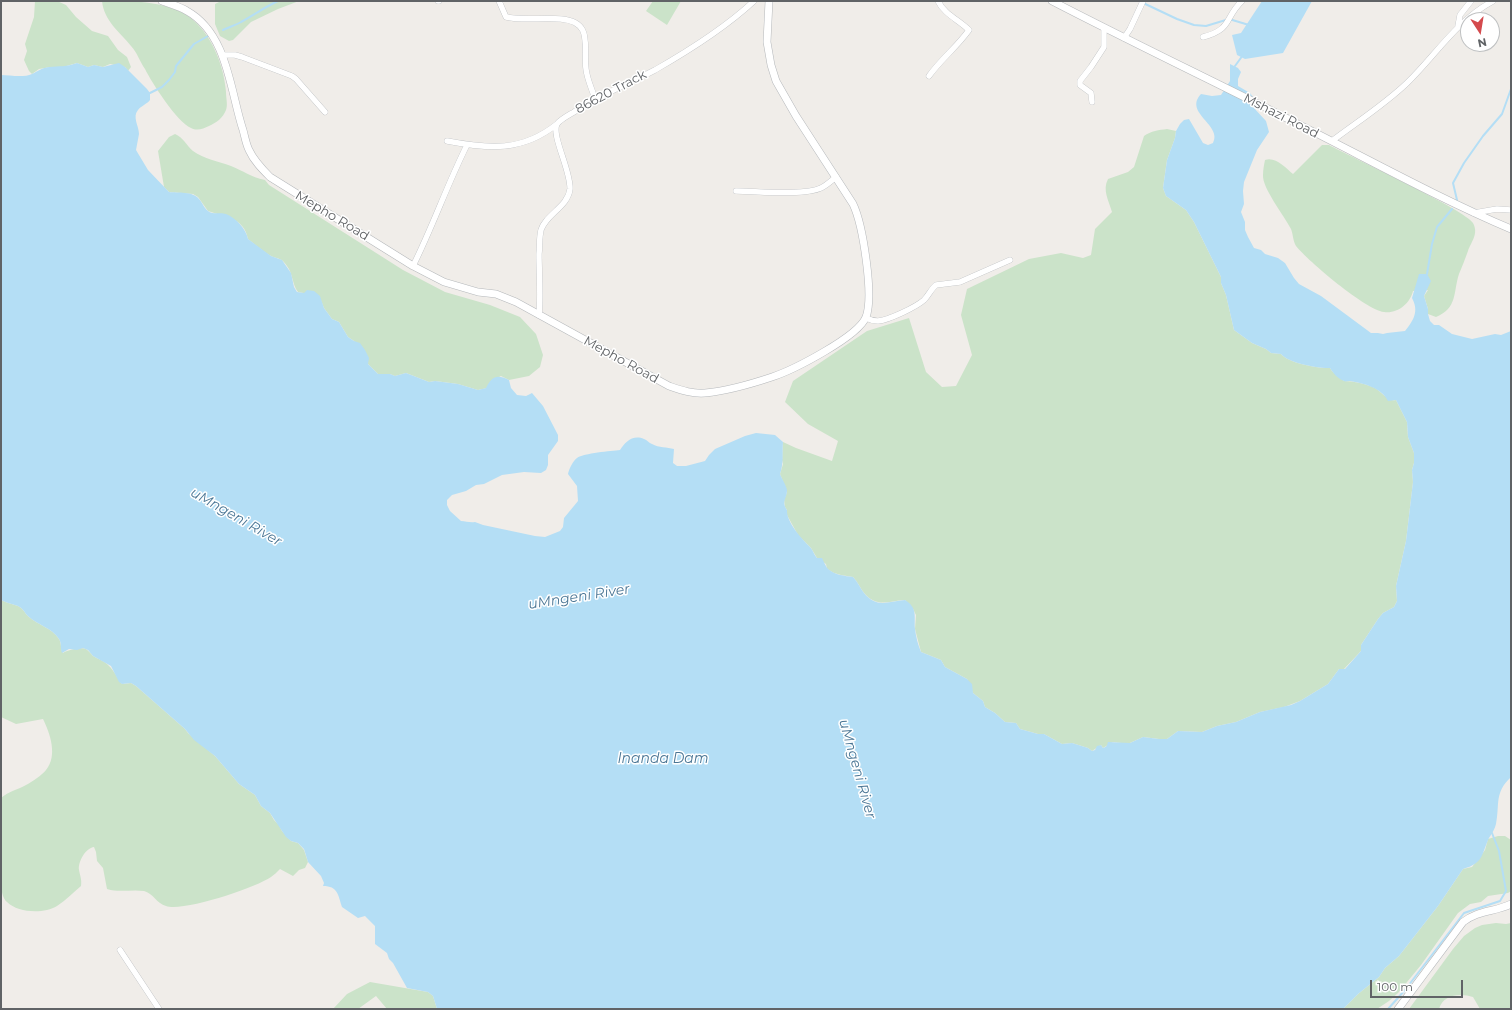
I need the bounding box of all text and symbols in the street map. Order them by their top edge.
north arrow [1460,12,1500,52]
text: N [1476,35,1488,51]
street label: 86620 Track [573,67,649,117]
street label: Mshazi Road [1241,90,1321,142]
street label: Mepho Road [292,188,372,244]
street label: Mepho Road [581,333,661,387]
water label: uMngeni River [187,484,285,550]
water label: uMngeni River [527,581,631,613]
water label: uMngeni River [835,717,879,821]
water label: Inanda Dam [617,751,709,767]
scale bar [1372,972,1465,998]
text: 100 m [1377,979,1413,994]

